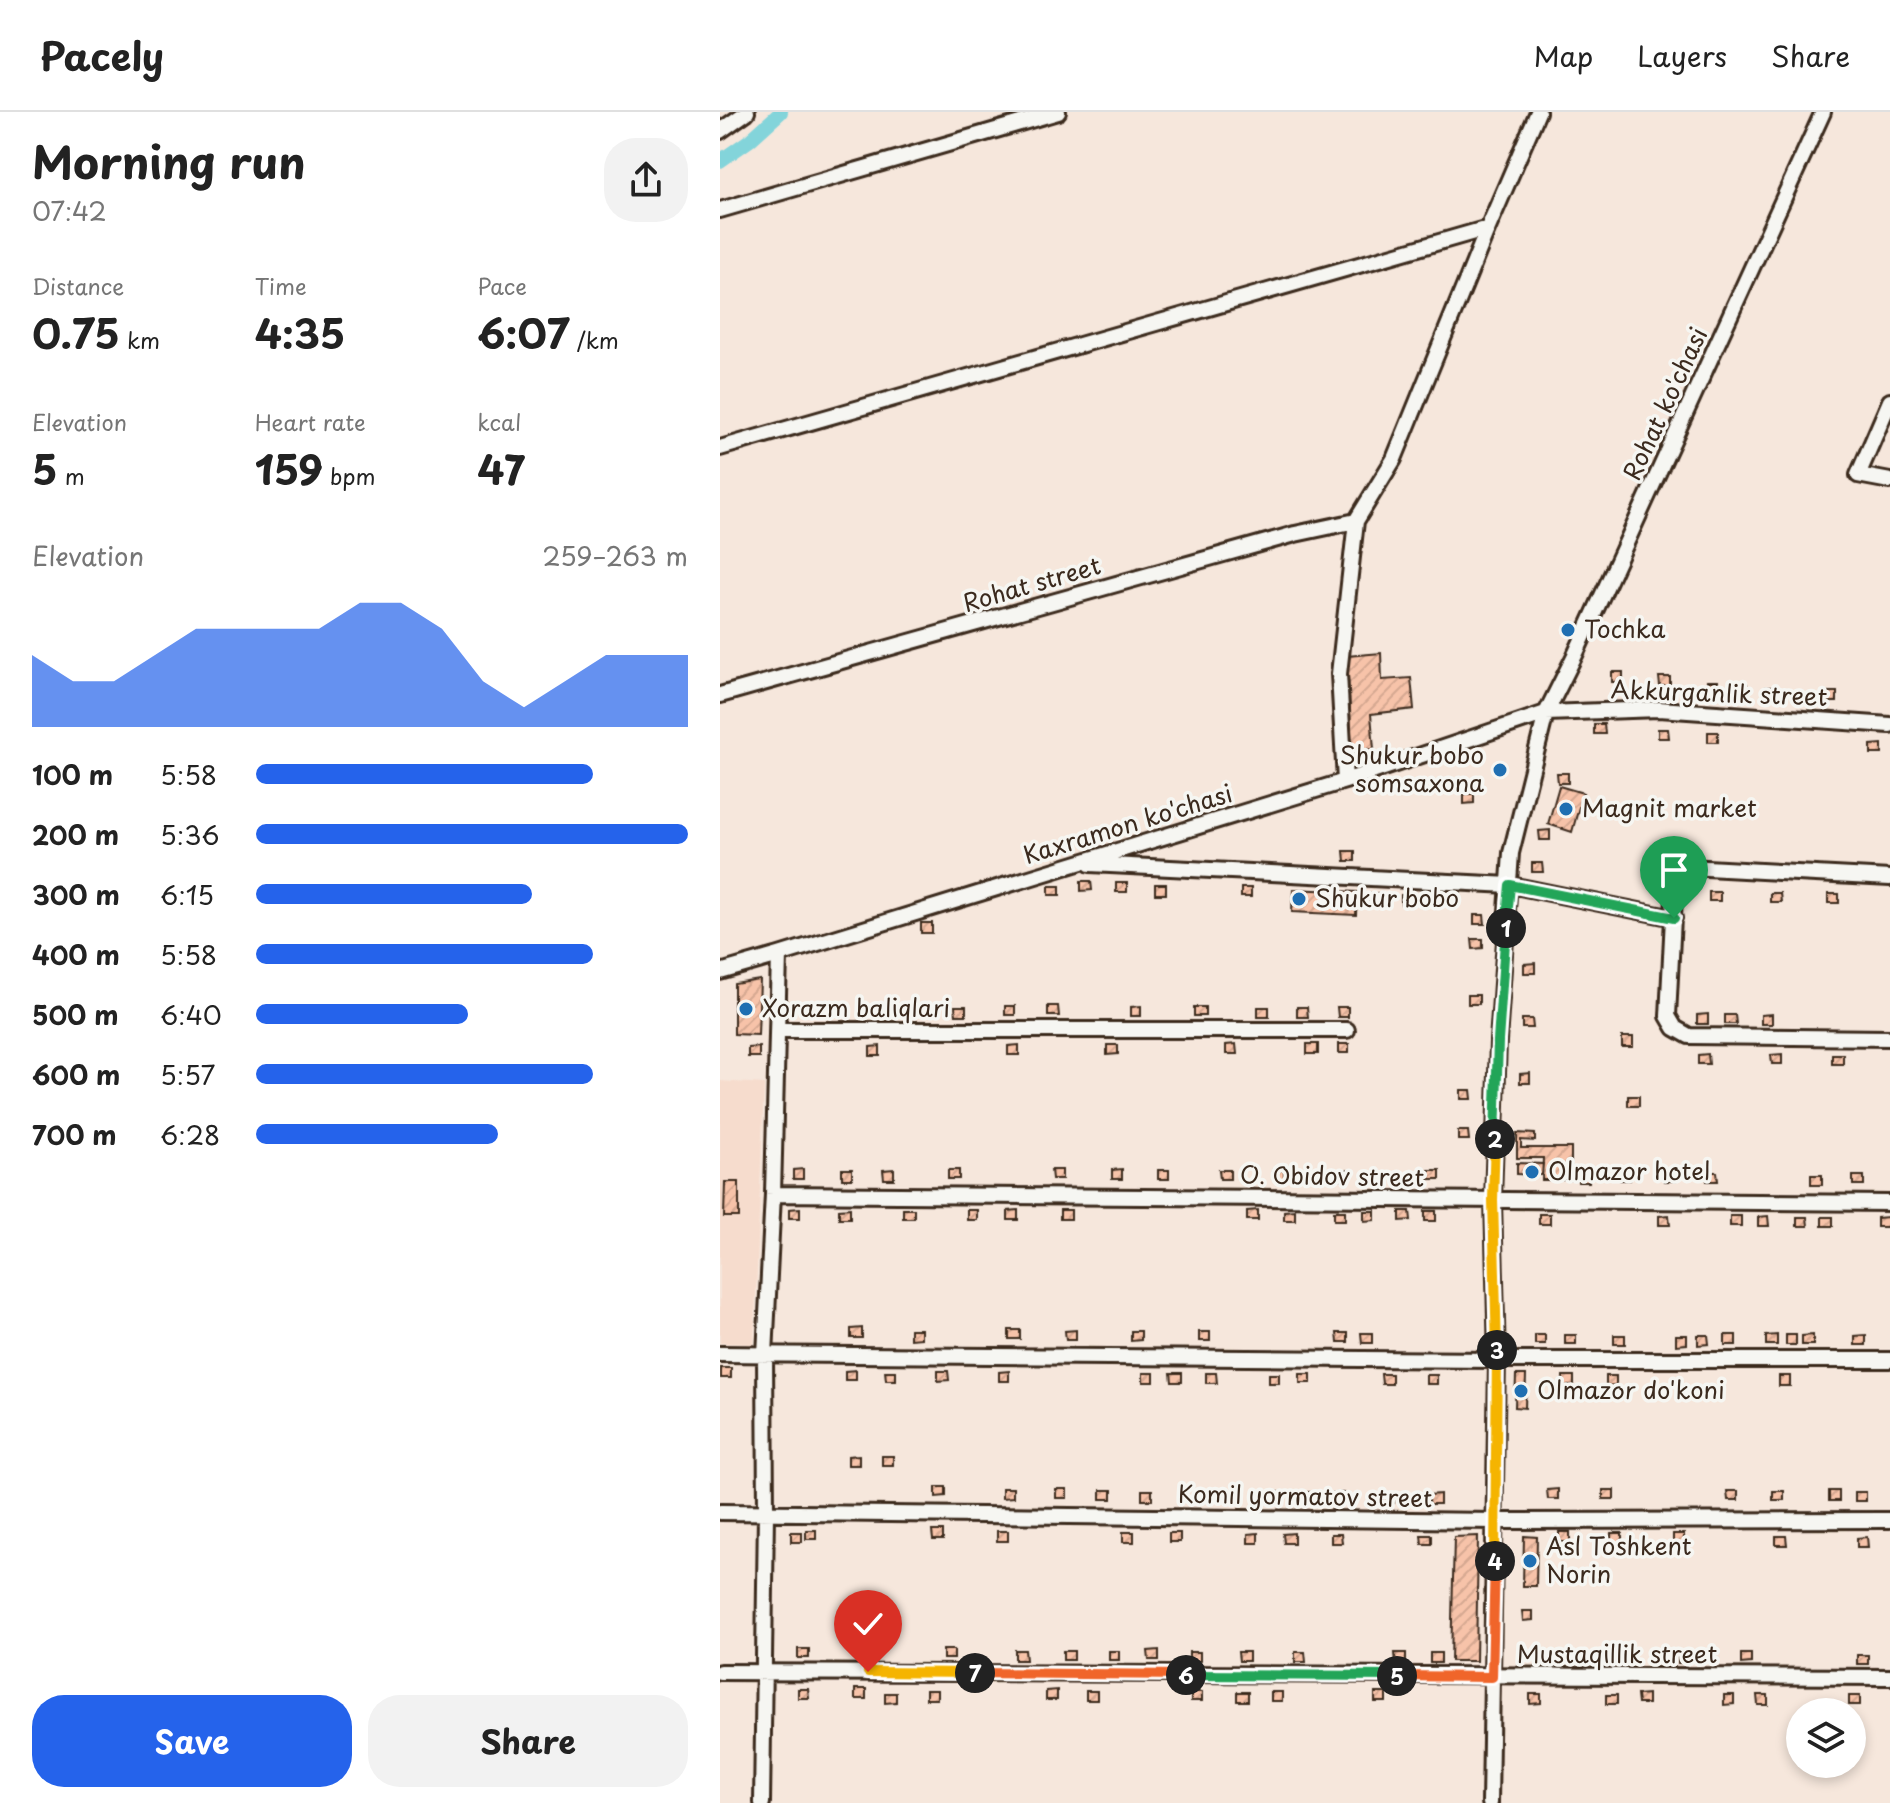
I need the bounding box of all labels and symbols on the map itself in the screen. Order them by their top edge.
street label: Rohat ko'chasi [1613,321,1715,486]
street label: Rohat street [958,546,1105,620]
place label: Tochka [1584,610,1665,646]
marker: Tochka [1559,621,1577,639]
street label: Akkurganlik street [1610,670,1828,714]
place label: Shukur bobo somsaxona [1340,736,1484,800]
marker: Shukur bobo somsaxona [1491,761,1509,779]
street label: Kaxramon ko'chasi [1018,774,1236,872]
place label: Magnit market [1582,789,1757,825]
marker: Magnit market [1557,800,1575,818]
pin [1640,836,1708,918]
place label: Shukur bobo [1315,879,1459,915]
marker: Shukur bobo [1290,890,1308,908]
pin: 1 [1486,908,1526,948]
place label: Xorazm baliqlari [762,989,950,1025]
marker: Xorazm baliqlari [737,1000,755,1018]
pin: 2 [1475,1119,1515,1159]
place label: Olmazor hotel [1548,1152,1710,1188]
street label: O. Obidov street [1240,1155,1425,1195]
marker: Olmazor hotel [1523,1163,1541,1181]
pin: 3 [1477,1330,1517,1370]
place label: Olmazor do'koni [1537,1371,1725,1407]
marker: Olmazor do'koni [1512,1382,1530,1400]
street label: Komil yormatov street [1178,1475,1433,1515]
place label: Asl Toshkent Norin [1546,1527,1692,1591]
pin: 4 [1475,1541,1515,1581]
marker: Asl Toshkent Norin [1521,1552,1539,1570]
pin [834,1590,902,1672]
street label: Mustaqillik street [1517,1635,1718,1671]
pin: 7 [955,1653,995,1693]
pin: 6 [1166,1655,1206,1695]
pin: 5 [1377,1656,1417,1696]

